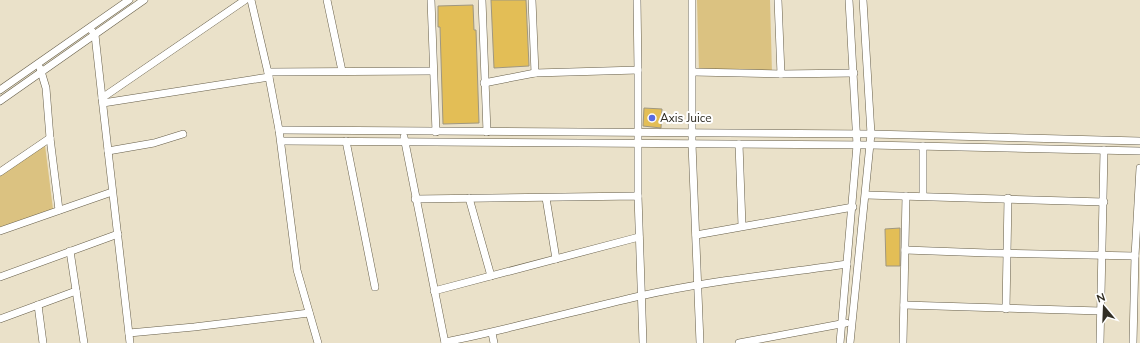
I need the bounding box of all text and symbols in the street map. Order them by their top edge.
place label: Axis Juice [660,110,712,126]
marker: Axis Juice [647,113,657,123]
north arrow [1084,287,1124,327]
text: N [1095,290,1107,306]

